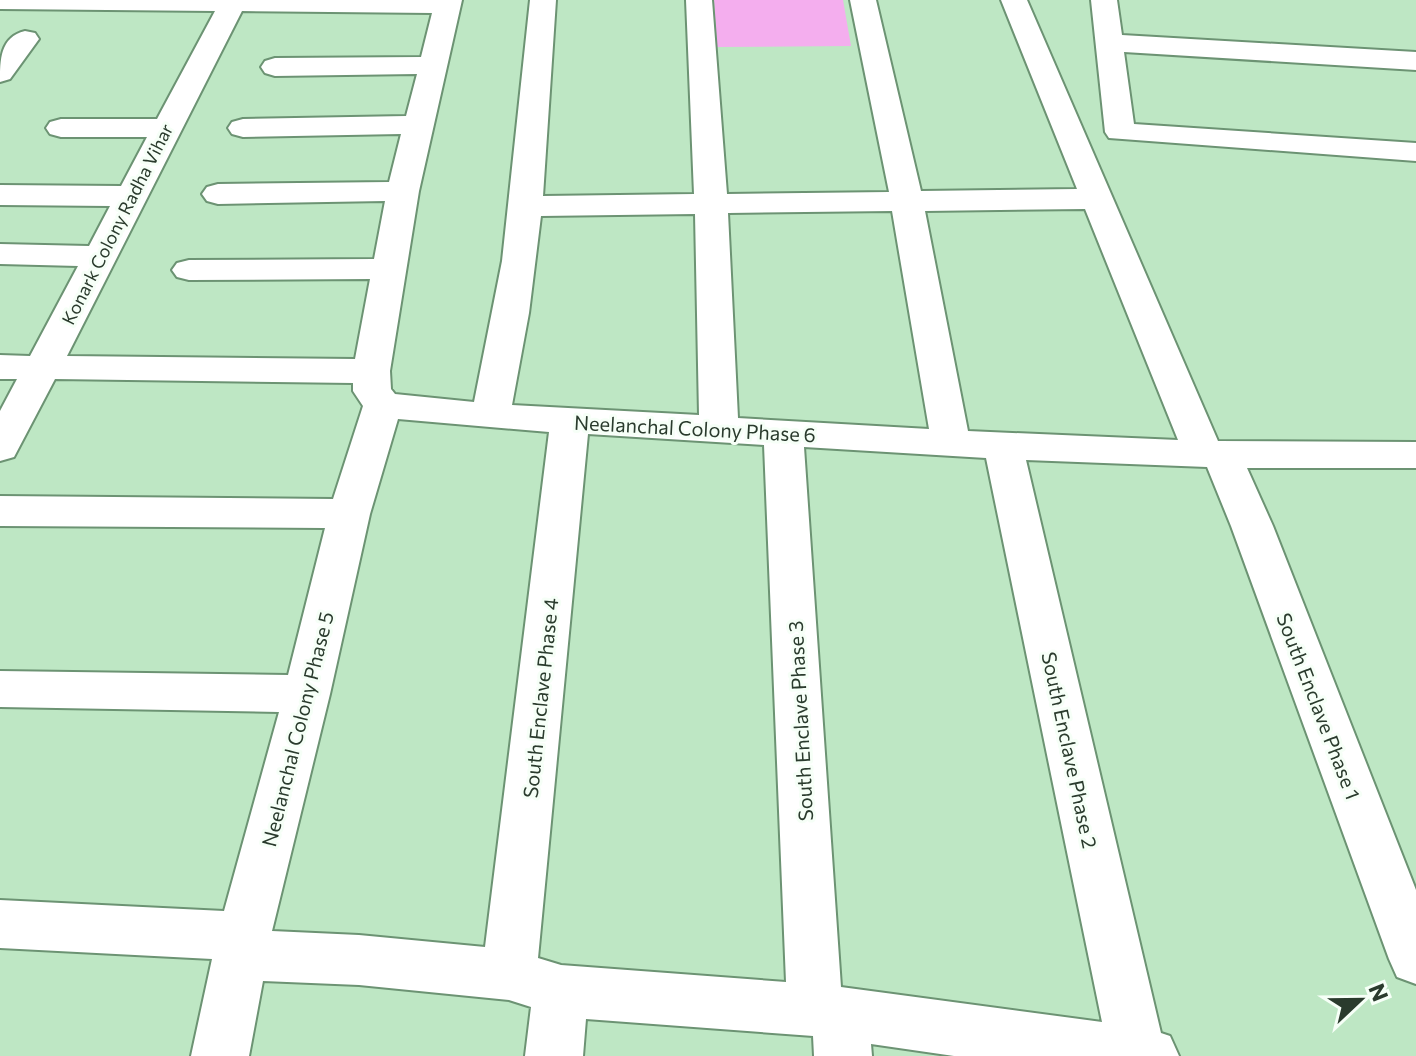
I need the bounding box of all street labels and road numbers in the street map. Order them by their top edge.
street label: Konark Colony Radha Vihar [57,120,177,328]
street label: Neelanchal Colony Phase 6 [573,410,817,446]
street label: South Enclave Phase 4 [518,597,562,799]
street label: Neelanchal Colony Phase 5 [256,609,338,849]
street label: South Enclave Phase 1 [1272,609,1366,803]
street label: South Enclave Phase 3 [783,620,817,822]
street label: South Enclave Phase 2 [1037,650,1103,850]

